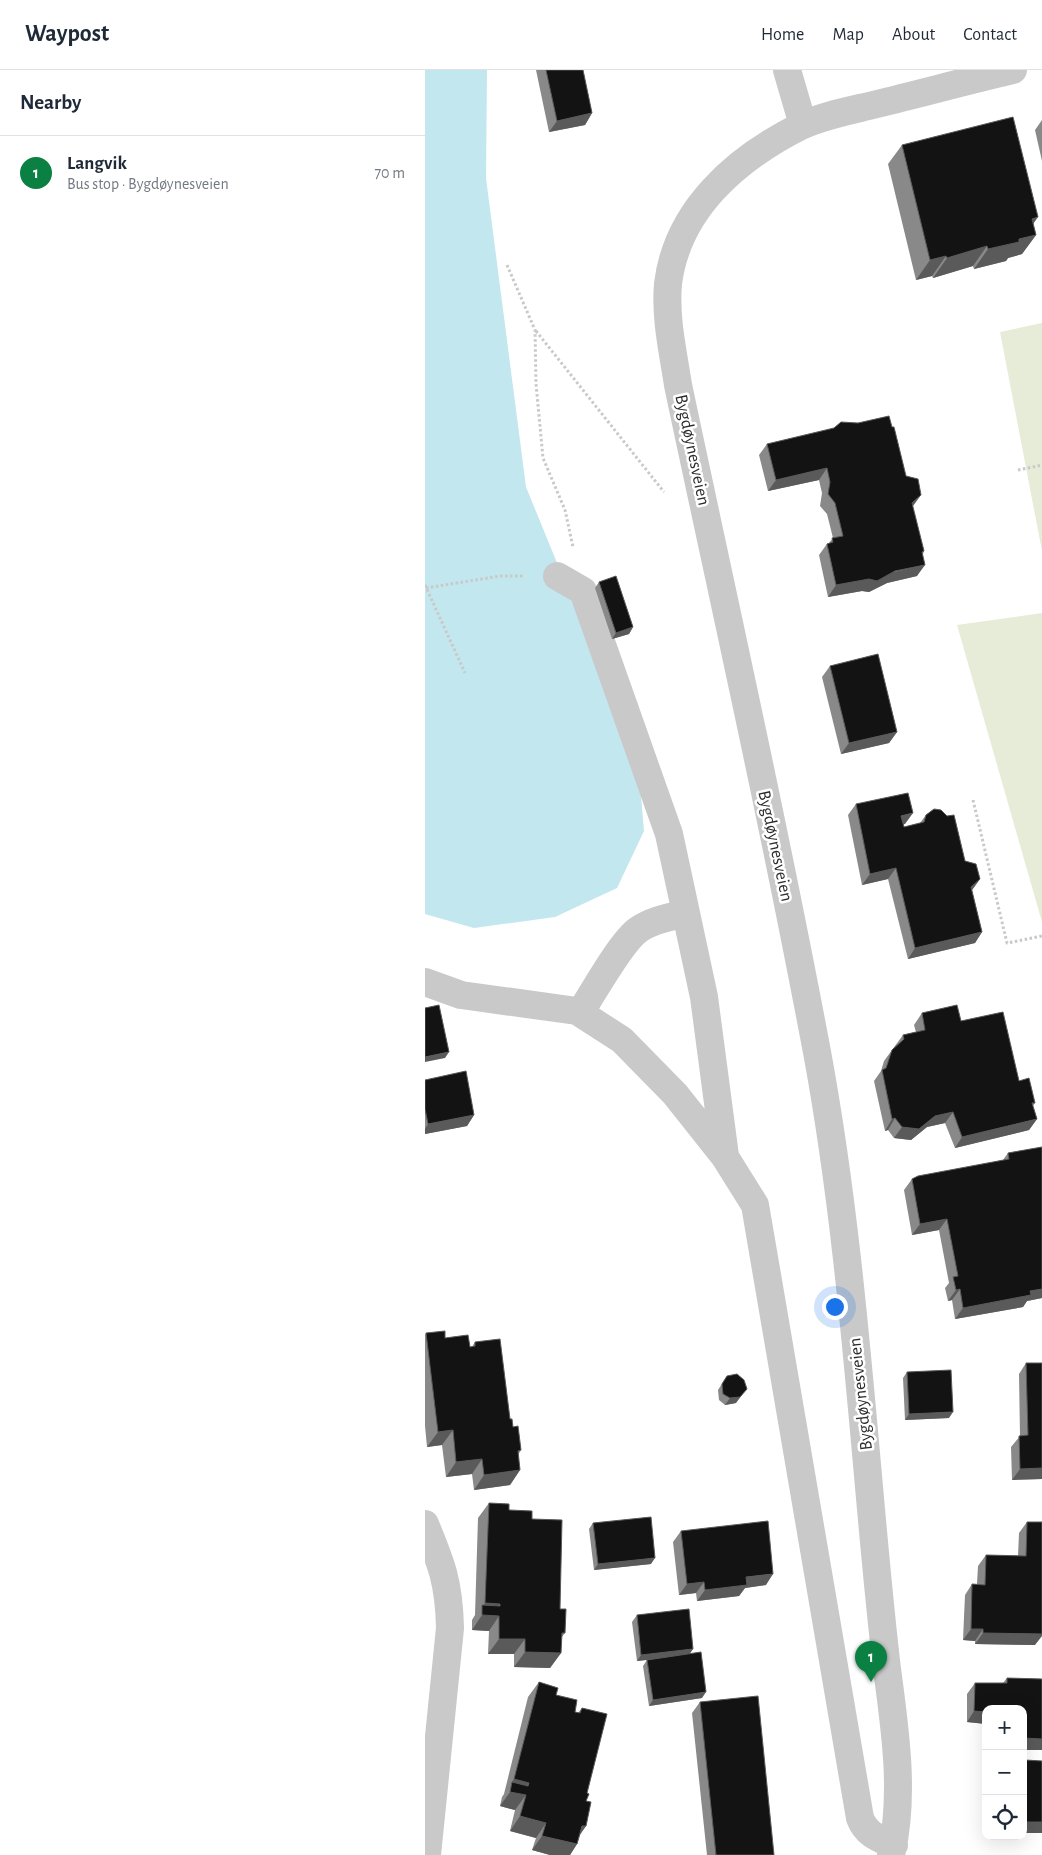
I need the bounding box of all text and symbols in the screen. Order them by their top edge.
text: Waypost [25,22,109,46]
text: Home [761,26,804,44]
text: Map [832,26,864,44]
text: About [892,26,935,44]
text: Contact [963,26,1017,44]
text: Nearby [20,92,81,113]
text: Langvik [67,154,127,173]
text: 1 [33,165,39,181]
text: 70 m [374,165,405,181]
text: Bus stop · Bygdøynesveien [67,176,229,192]
street label: Bygdøynesveien [671,393,713,507]
street label: Bygdøynesveien [754,789,796,903]
your location [822,1294,848,1320]
street label: Bygdøynesveien [846,1337,876,1451]
pin: 1 [855,1641,887,1682]
map controls [982,1705,1027,1840]
button: + [982,1705,1027,1750]
button: − [982,1750,1027,1795]
button: locate [982,1795,1027,1840]

